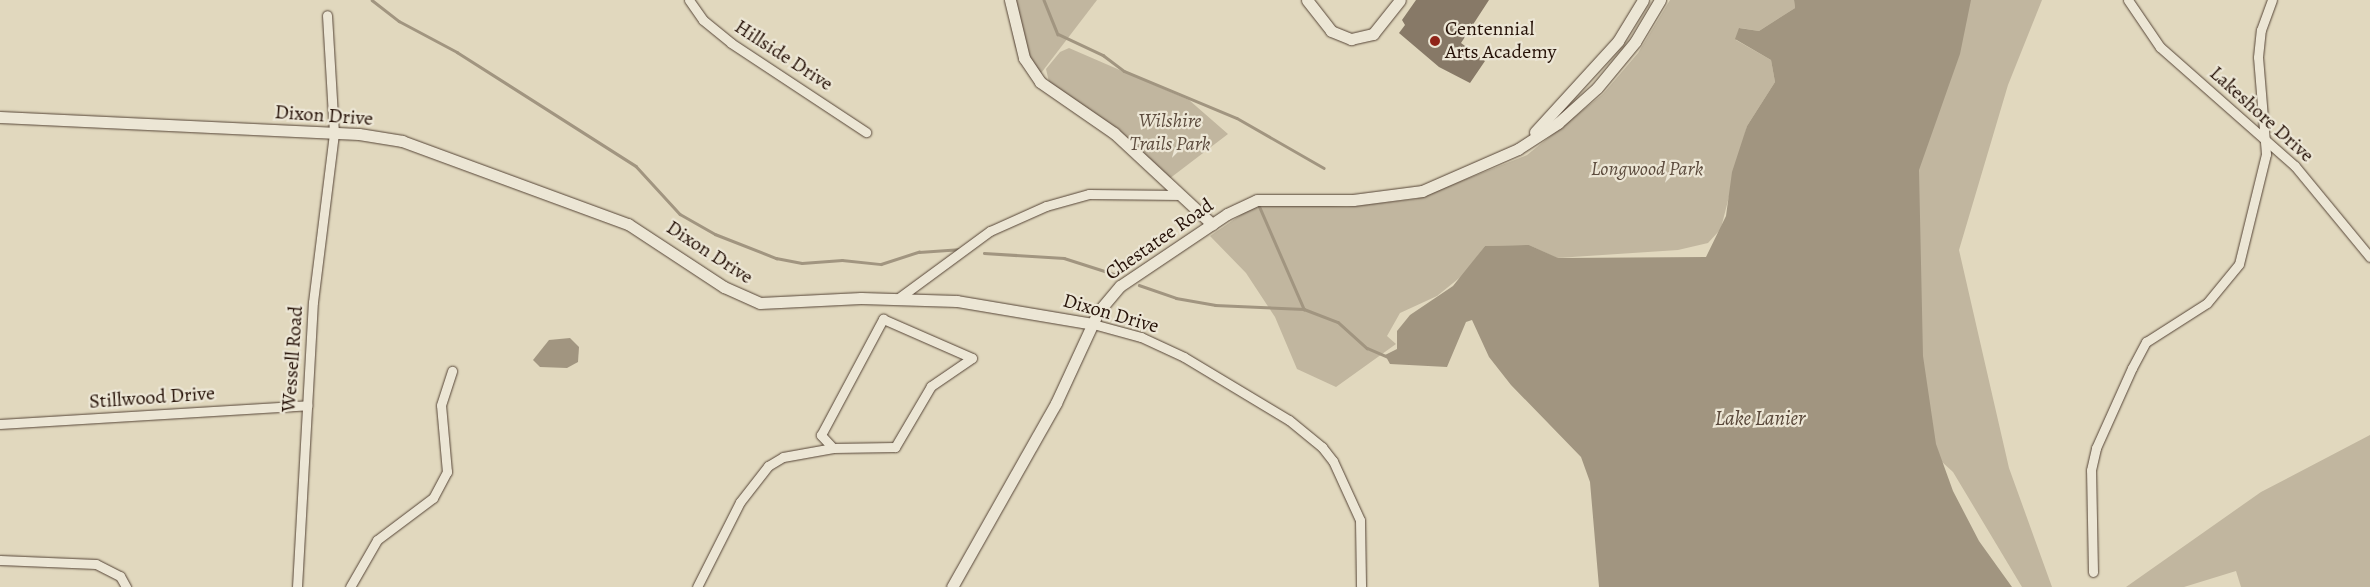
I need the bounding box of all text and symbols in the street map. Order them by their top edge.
street label: Hillside Drive [730,14,838,96]
place label: Centennial Arts Academy [1445,17,1556,64]
marker: Centennial Arts Academy [1429,35,1441,47]
street label: Lakeshore Drive [2205,61,2319,167]
street label: Dixon Drive [274,100,374,130]
park label: Wilshire Trails Park [1130,108,1210,155]
park label: Longwood Park [1591,156,1703,180]
street label: Chestatee Road [1100,193,1218,285]
street label: Dixon Drive [662,215,758,289]
street label: Dixon Drive [1060,288,1162,338]
street label: Wessell Road [276,305,308,413]
street label: Stillwood Drive [88,381,216,413]
water label: Lake Lanier [1715,405,1805,431]

